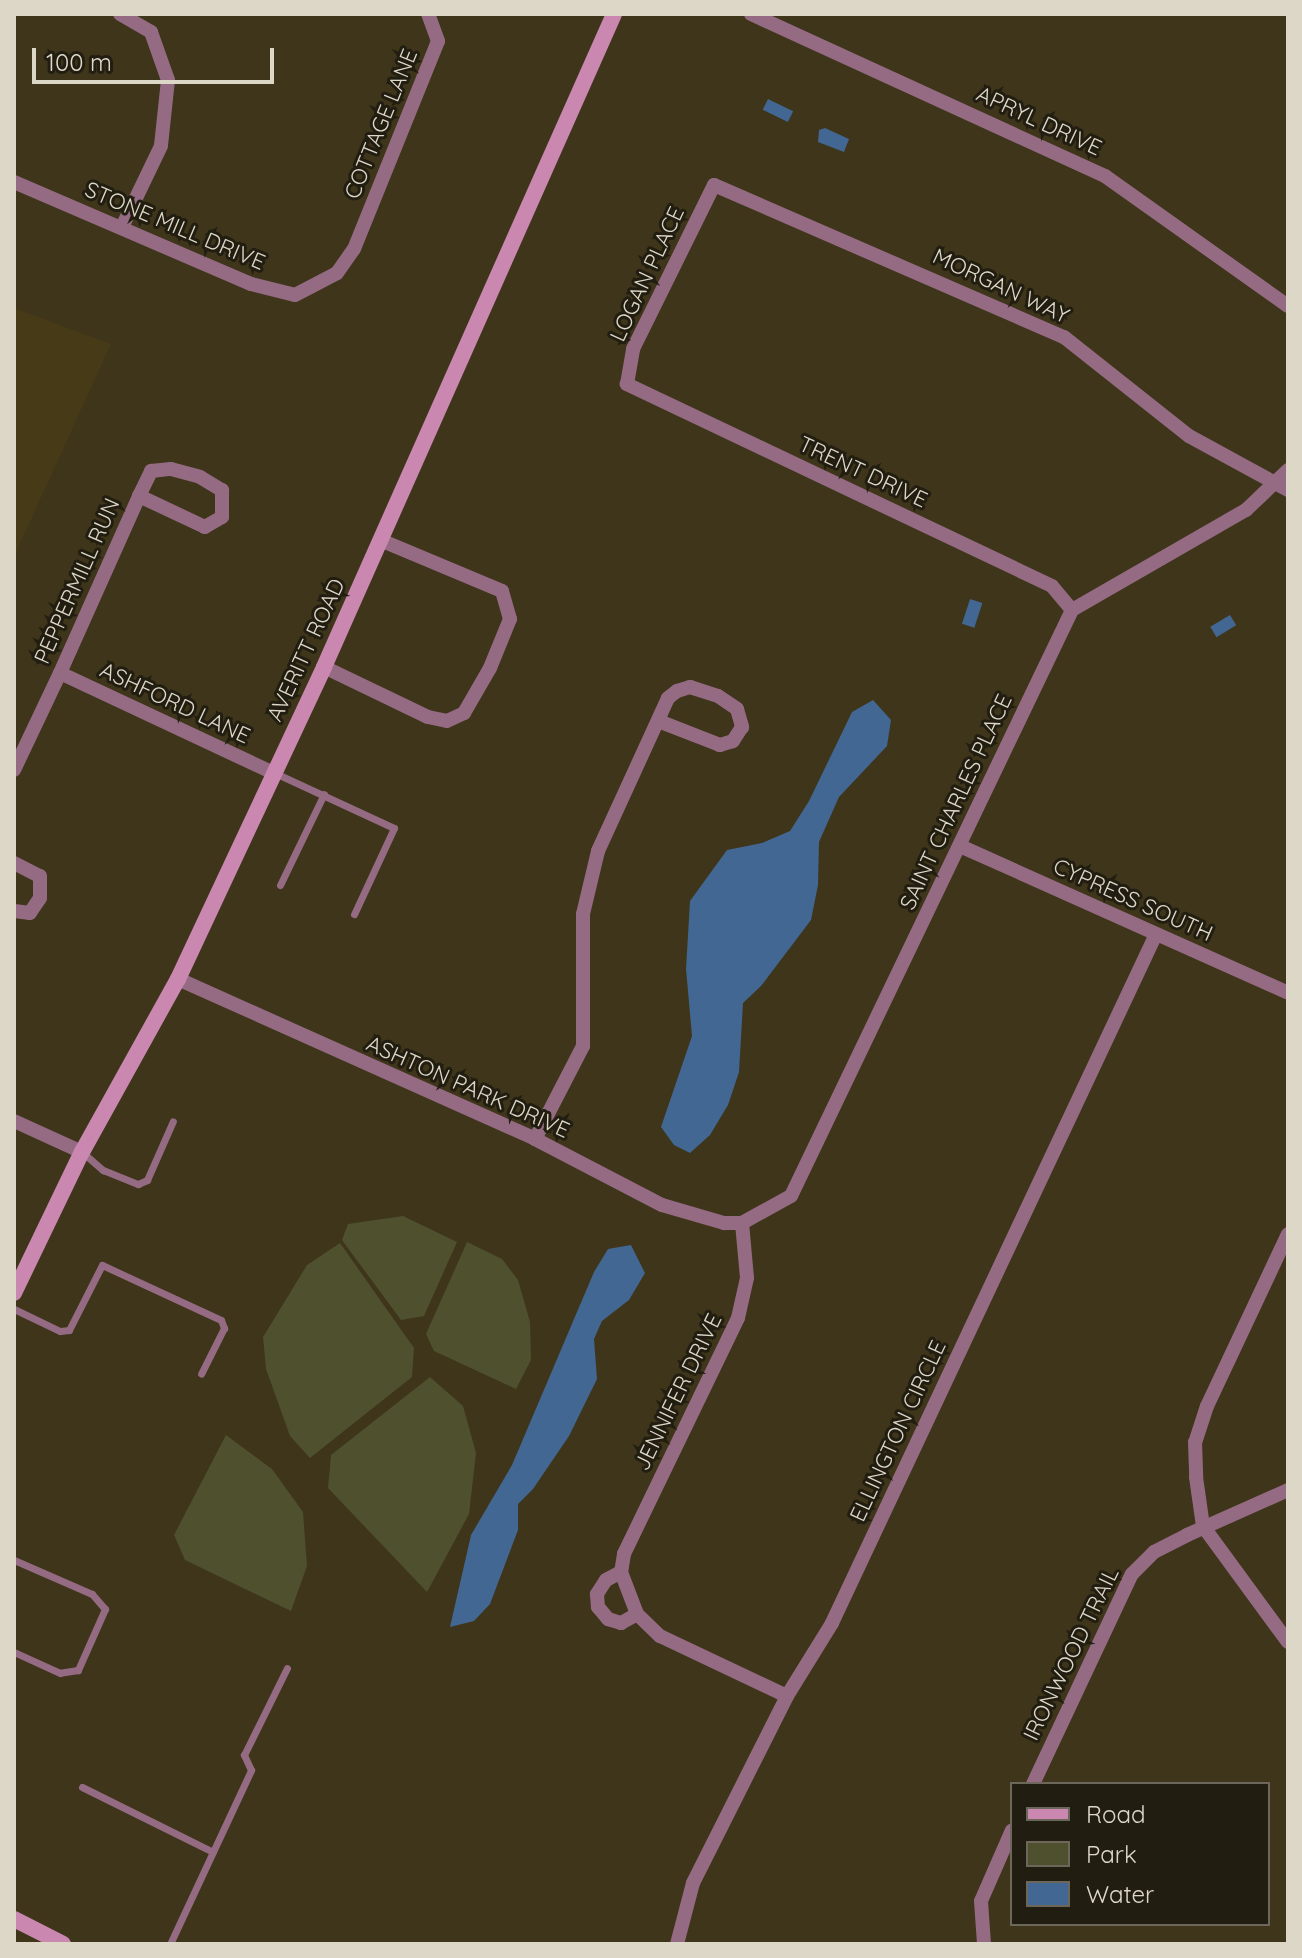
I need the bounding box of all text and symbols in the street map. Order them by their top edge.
scale bar [36,32,278,82]
street label: COTTAGE LANE [339,45,423,203]
text: 100 m [46,47,112,77]
street label: APRYL DRIVE [972,81,1106,161]
street label: STONE MILL DRIVE [81,176,269,276]
street label: LOGAN PLACE [604,202,690,346]
street label: MORGAN WAY [929,243,1073,329]
street label: TRENT DRIVE [794,431,932,513]
street label: PEPPERMILL RUN [29,494,125,668]
street label: AVERITT ROAD [261,575,351,725]
street label: ASHFORD LANE [96,657,254,749]
street label: SAINT CHARLES PLACE [894,690,1018,914]
street label: CYPRESS SOUTH [1049,853,1217,947]
street label: ASHTON PARK DRIVE [362,1030,574,1144]
street label: JENNIFER DRIVE [629,1309,727,1475]
street label: ELLINGTON CIRCLE [844,1336,952,1526]
street label: IRONWOOD TRAIL [1018,1563,1124,1745]
legend [1010,1782,1270,1926]
text: Road [1086,1799,1146,1829]
text: Park [1086,1839,1137,1869]
text: Water [1086,1879,1154,1909]

